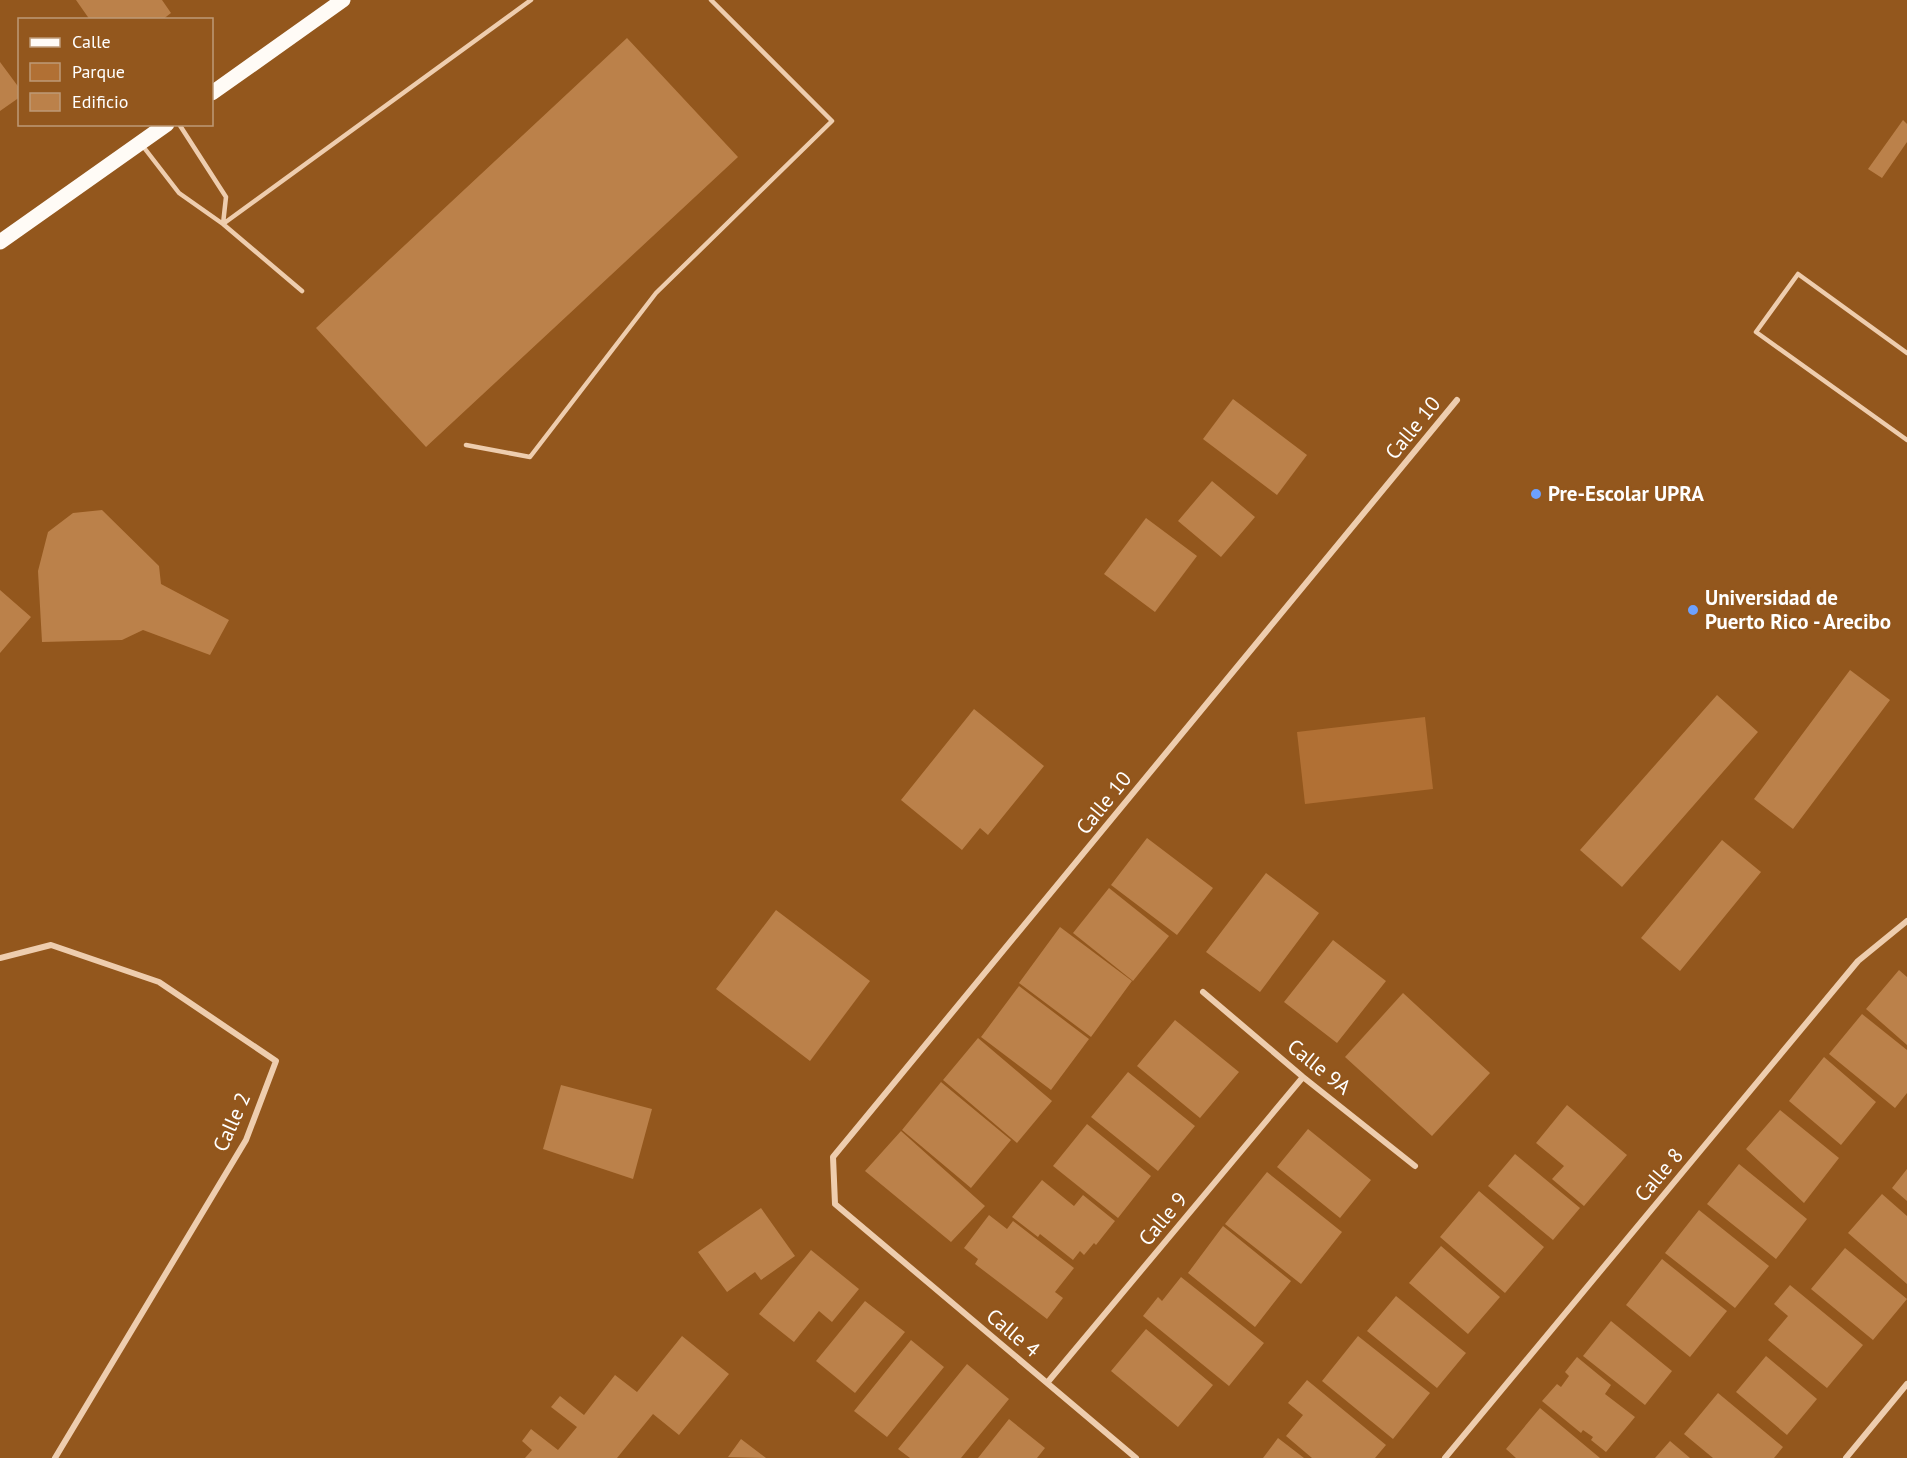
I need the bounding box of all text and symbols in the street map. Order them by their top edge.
legend [18,18,213,126]
text: Calle [72,30,111,53]
text: Parque [72,60,125,83]
text: Edificio [72,90,128,113]
street label: Calle 10 [1379,391,1446,465]
place label: Pre-Escolar UPRA [1548,480,1704,507]
marker: Pre-Escolar UPRA [1529,487,1543,501]
place label: Universidad de Puerto Rico - Arecibo [1705,584,1891,635]
marker: Universidad de Puerto Rico - Arecibo [1686,603,1700,617]
street label: Calle 10 [1070,766,1137,840]
street label: Calle 9A [1282,1033,1357,1101]
street label: Calle 2 [207,1088,256,1156]
street label: Calle 8 [1628,1142,1689,1207]
street label: Calle 9 [1132,1186,1193,1251]
street label: Calle 4 [981,1302,1046,1363]

